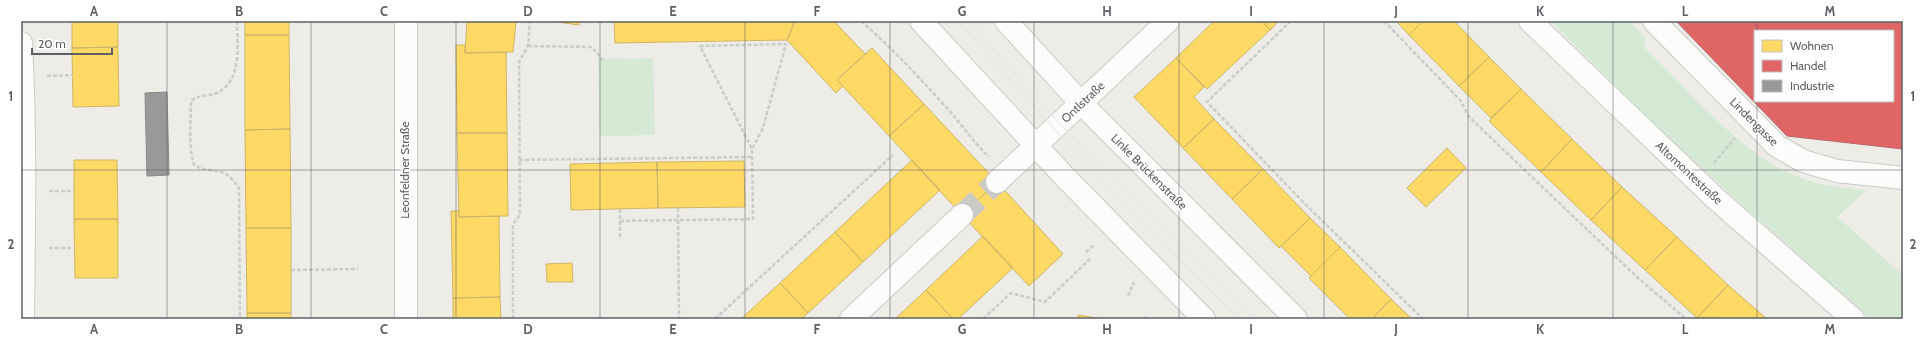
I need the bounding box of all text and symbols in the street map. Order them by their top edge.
text: A [90,3,99,19]
text: B [235,3,243,19]
text: C [380,3,388,19]
text: D [523,3,533,19]
text: E [669,3,677,19]
text: F [814,3,821,19]
text: G [958,3,967,19]
text: H [1102,3,1112,19]
text: I [1249,3,1253,19]
text: J [1393,3,1398,19]
text: K [1536,3,1545,19]
text: L [1682,3,1689,19]
text: M [1825,3,1836,19]
scale bar [32,30,112,56]
legend [1754,30,1894,102]
text: 20 m [38,36,66,51]
text: Wohnen [1790,38,1834,53]
text: Handel [1790,58,1827,73]
street label: Ontlstraße [1058,78,1108,126]
text: Industrie [1790,78,1834,93]
text: 1 [9,88,13,104]
text: 1 [1911,88,1915,104]
street label: Lindengasse [1727,94,1782,149]
street label: Leonfeldner Straße [397,121,412,219]
street label: Linke Brückenstraße [1108,131,1190,213]
street label: Altomontestraße [1653,138,1726,207]
text: 2 [8,236,15,252]
text: 2 [1910,236,1917,252]
text: A [90,321,99,337]
text: B [235,321,243,337]
text: C [380,321,388,337]
text: D [523,321,533,337]
text: E [669,321,677,337]
text: F [814,321,821,337]
text: G [958,321,967,337]
text: H [1102,321,1112,337]
text: I [1249,321,1253,337]
text: J [1393,321,1398,337]
text: K [1536,321,1545,337]
text: L [1682,321,1689,337]
text: M [1825,321,1836,337]

